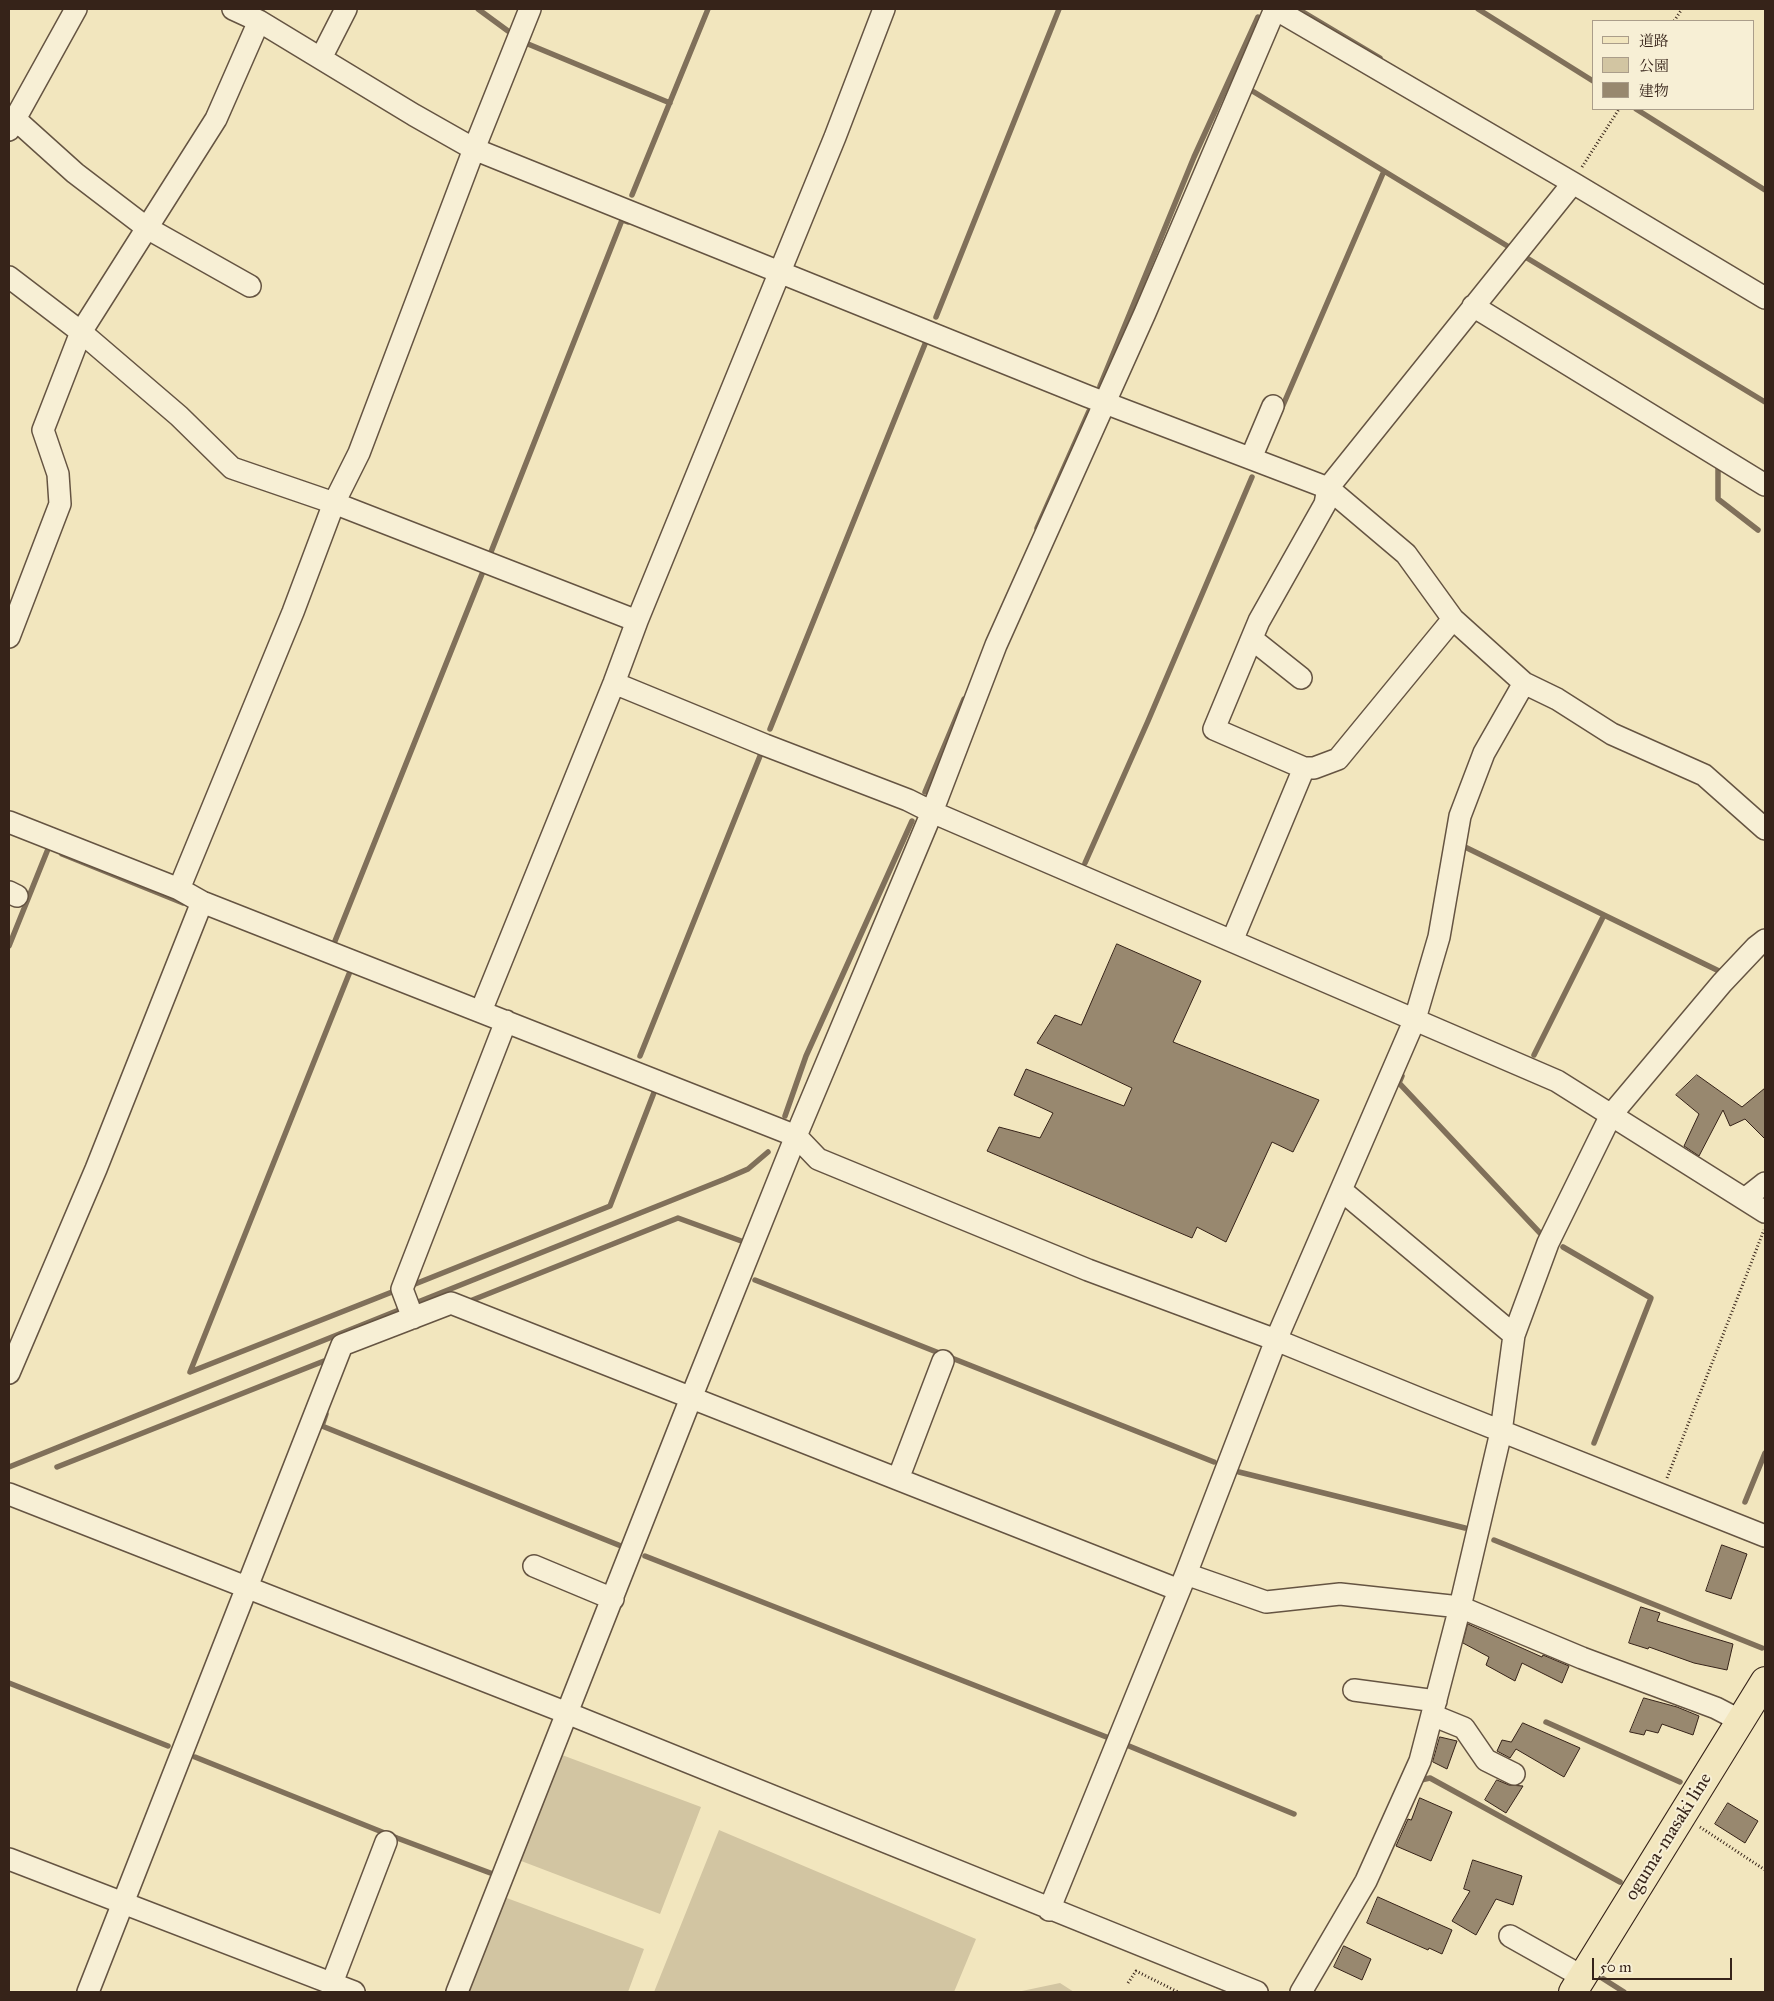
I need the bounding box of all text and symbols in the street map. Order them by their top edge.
legend [1592,20,1754,110]
text: 道路 [1639,32,1669,50]
text: 公園 [1639,57,1669,75]
text: 建物 [1639,82,1669,100]
street label: oguma-masaki line [1621,1769,1717,1905]
scale bar [1594,1948,1734,1980]
text: 50 m [1600,1958,1632,1976]

